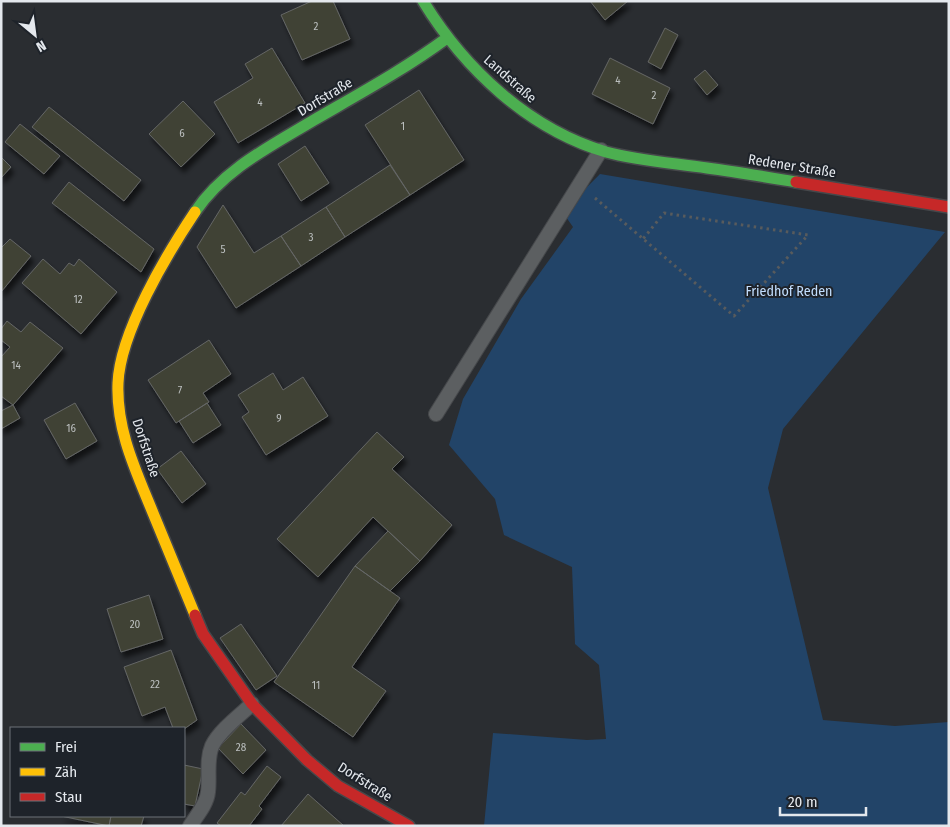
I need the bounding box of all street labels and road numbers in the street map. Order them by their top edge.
street label: Landstraße [480,52,540,107]
street label: Dorfstraße [295,74,356,120]
street label: Redener Straße [747,151,837,181]
street label: Dorfstraße [129,416,164,480]
street label: Dorfstraße [335,759,395,805]

